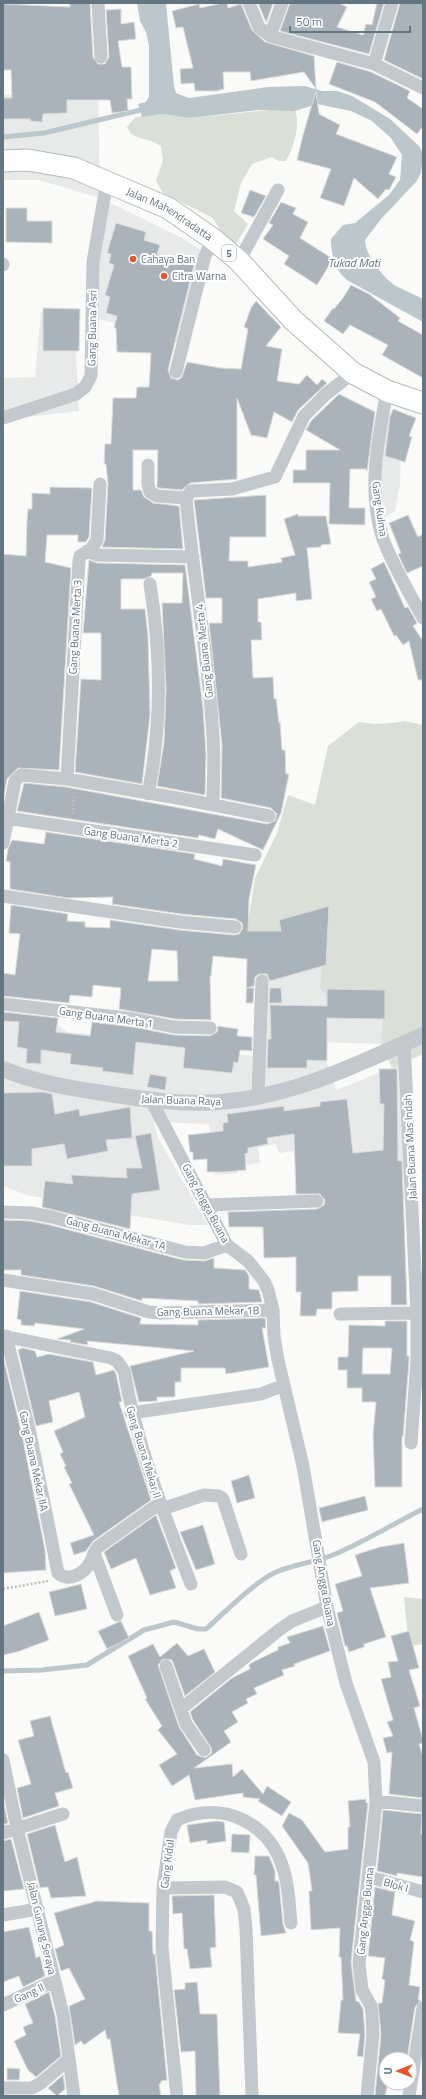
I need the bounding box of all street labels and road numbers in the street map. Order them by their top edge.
street label: Jalan Mahendradatta [124,183,216,245]
road number: 5 [222,245,236,261]
street label: Gang Buana Asri [83,290,101,366]
street label: Gang Kulma [368,480,392,538]
street label: Gang Buana Merta 3 [65,579,85,675]
street label: Gang Buana Merta 4 [191,603,217,699]
street label: Gang Buana Merta 2 [83,822,179,852]
street label: Gang Buana Merta 1 [58,1002,154,1032]
street label: Jalan Buana Raya [141,1091,222,1109]
street label: Jalan Buana Mas Indah [399,1094,421,1200]
street label: Gang Angga Buana [178,1161,234,1246]
street label: Gang Buana Mekar 1A [64,1212,168,1254]
street label: Gang Buana Mekar 1B [156,1302,260,1320]
street label: Gang Buana Mekar II [122,1404,166,1500]
street label: Gang Buana Mekar IIA [16,1409,53,1513]
street label: Gang Angga Buana [309,1539,340,1628]
street label: Gang Kidul [156,1839,178,1889]
street label: Gang Angga Buana [352,1866,378,1955]
street label: Blok I [382,1874,410,1896]
street label: Jalan Gunung Seraya [24,1880,61,1977]
street label: Gang II [11,1979,47,2007]

